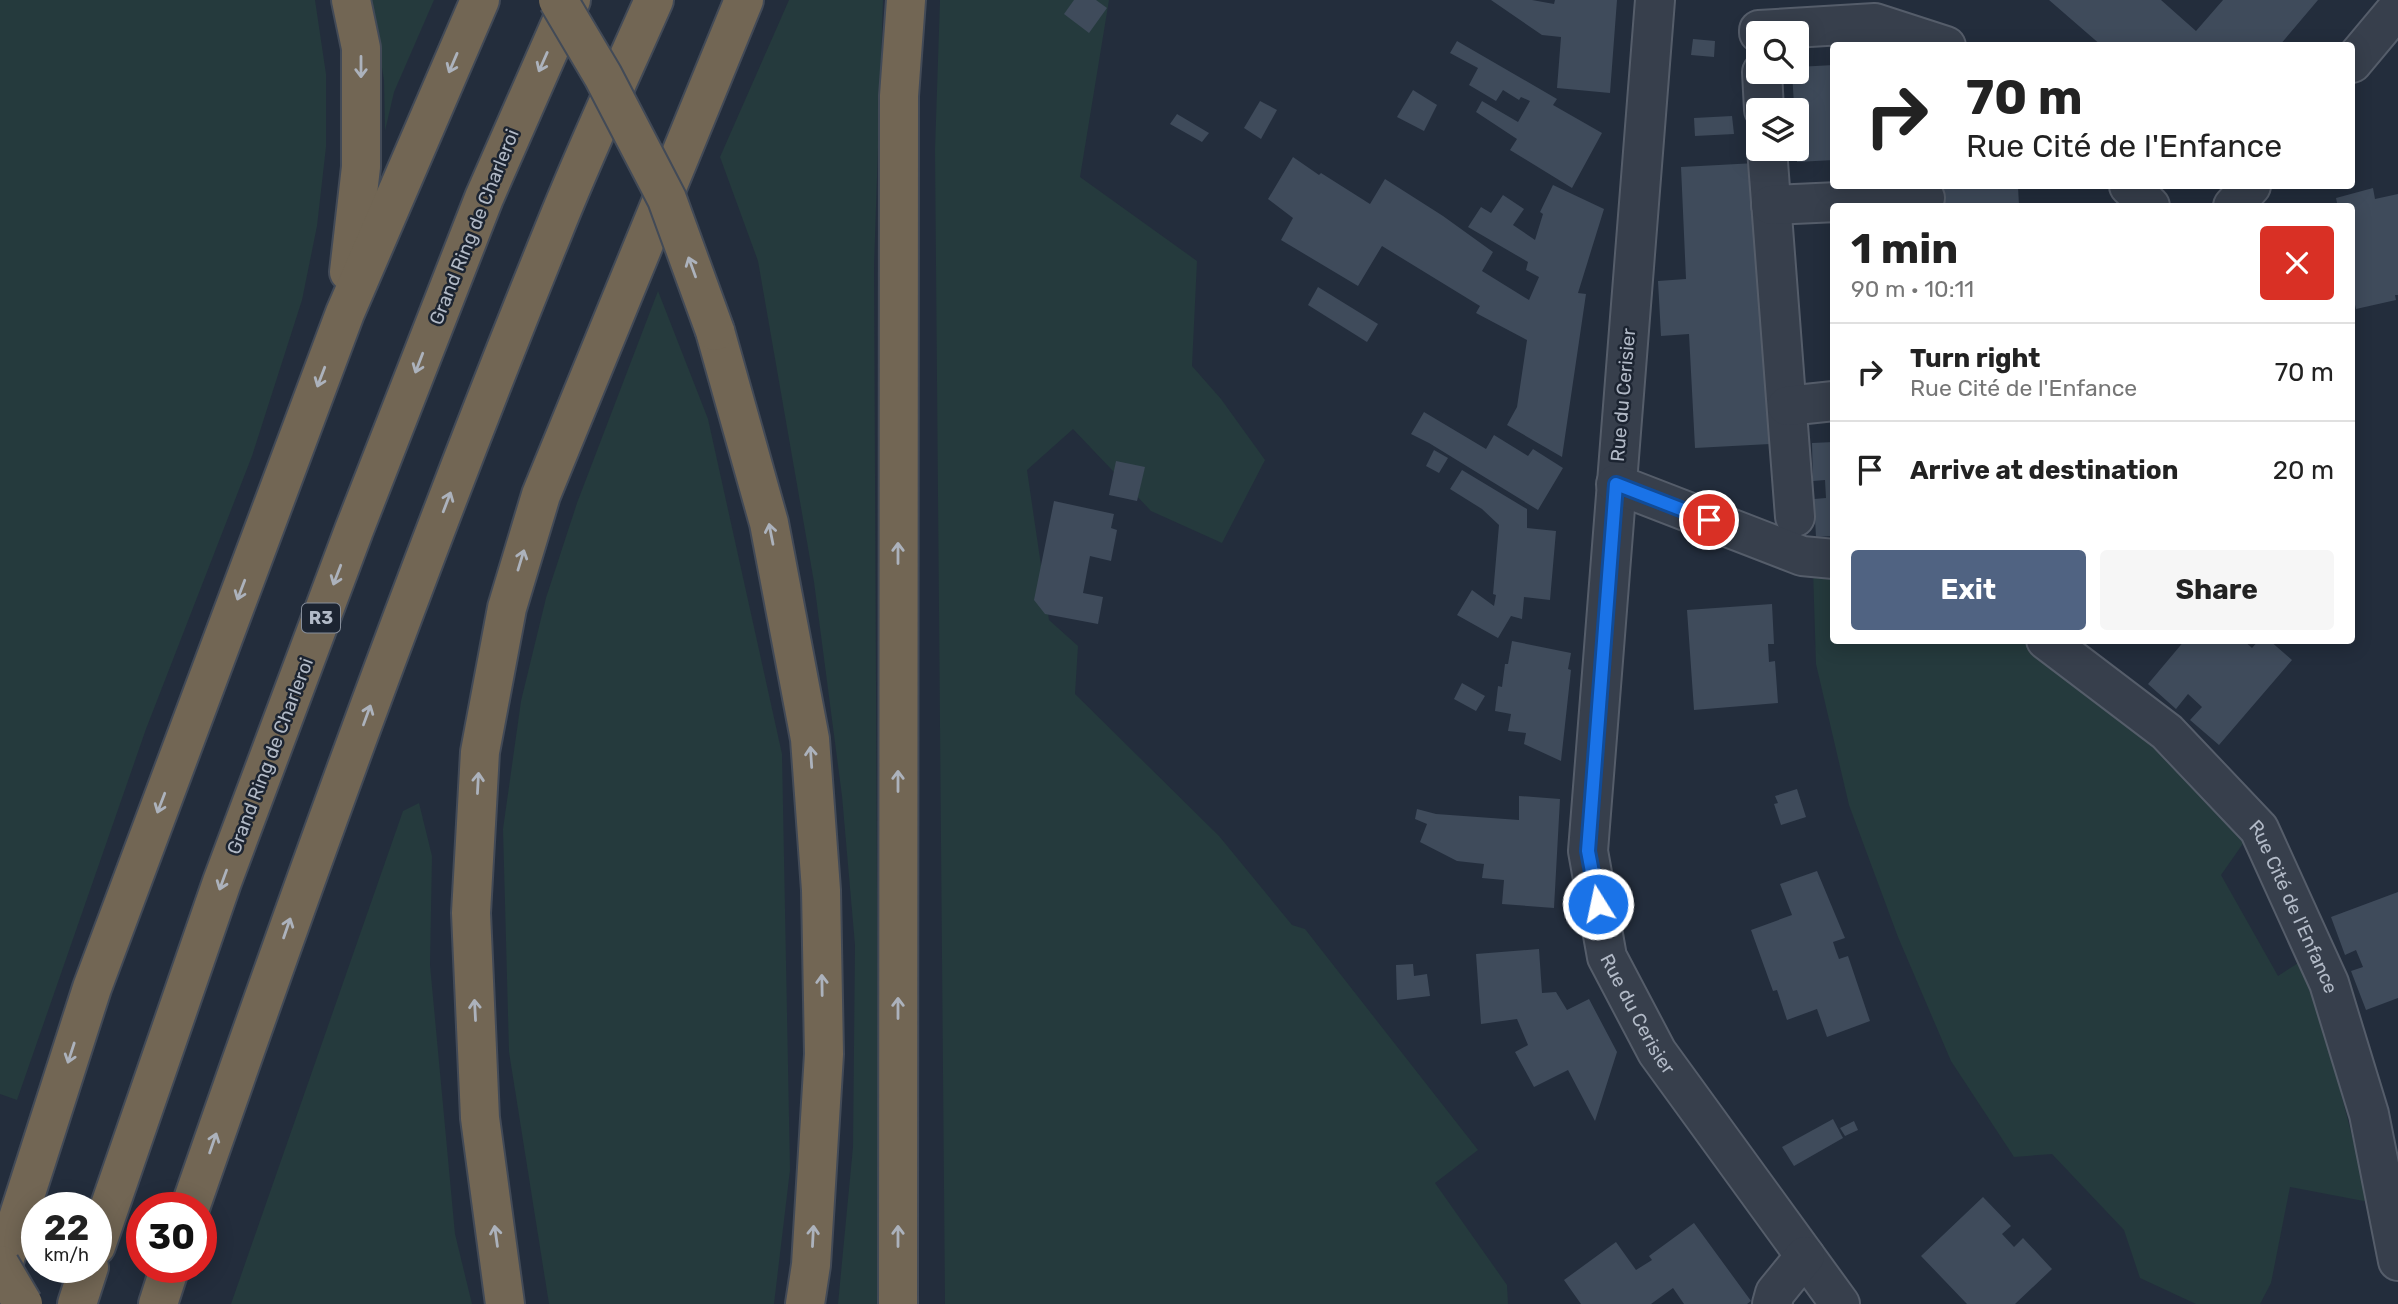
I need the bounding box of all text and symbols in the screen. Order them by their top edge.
map controls [1746,21,1809,161]
button: search [1746,21,1809,84]
one-way arrow [446,51,459,73]
one-way arrow [536,51,549,73]
one-way arrow [354,55,368,78]
text: 70 m [1966,68,2083,126]
icon: right [1851,70,1942,161]
button: layers [1746,98,1809,161]
street label: Grand Ring de Charleroi [424,126,524,328]
text: Rue Cité de l'Enfance [1966,127,2282,165]
text: 1 min [1851,224,1958,274]
button: close [2260,226,2334,300]
one-way arrow [684,256,697,278]
text: 90 m · 10:11 [1851,275,1974,303]
street label: Rue du Cerisier [1606,327,1640,463]
text: Turn right [1910,343,2040,374]
one-way arrow [412,352,425,374]
icon: right [1851,353,1889,391]
text: 70 m [2275,357,2334,388]
one-way arrow [313,365,326,387]
text: Rue Cité de l'Enfance [1910,374,2137,402]
icon: arrive [1851,451,1889,489]
text: Arrive at destination [1910,455,2178,486]
text: 20 m [2273,455,2334,486]
pin [1679,490,1739,550]
one-way arrow [442,492,455,514]
icon: arrive [1690,501,1728,539]
one-way arrow [764,523,778,546]
one-way arrow [891,542,905,565]
one-way arrow [516,549,529,571]
button: Exit [1851,550,2086,630]
button: Share [2100,550,2334,630]
one-way arrow [330,564,342,586]
one-way arrow [234,578,246,600]
road number: R3 [302,604,340,632]
street label: Grand Ring de Charleroi [222,654,318,858]
one-way arrow [361,704,374,726]
one-way arrow [805,746,818,769]
one-way arrow [891,770,905,793]
one-way arrow [472,772,485,795]
one-way arrow [154,791,167,813]
street label: Rue Cité de l'Enfance [2245,815,2343,996]
position arrow [1561,867,1635,941]
one-way arrow [216,869,228,891]
one-way arrow [282,918,295,940]
street label: Rue du Cerisier [1596,950,1681,1079]
one-way arrow [816,973,829,996]
one-way arrow [891,997,905,1020]
one-way arrow [468,999,481,1022]
one-way arrow [64,1042,76,1064]
one-way arrow [207,1132,220,1154]
speed limit sign: 30 [126,1192,217,1283]
text: 22 [44,1207,89,1249]
one-way arrow [489,1225,502,1248]
one-way arrow [806,1225,819,1248]
one-way arrow [891,1225,905,1248]
text: km/h [44,1244,89,1266]

